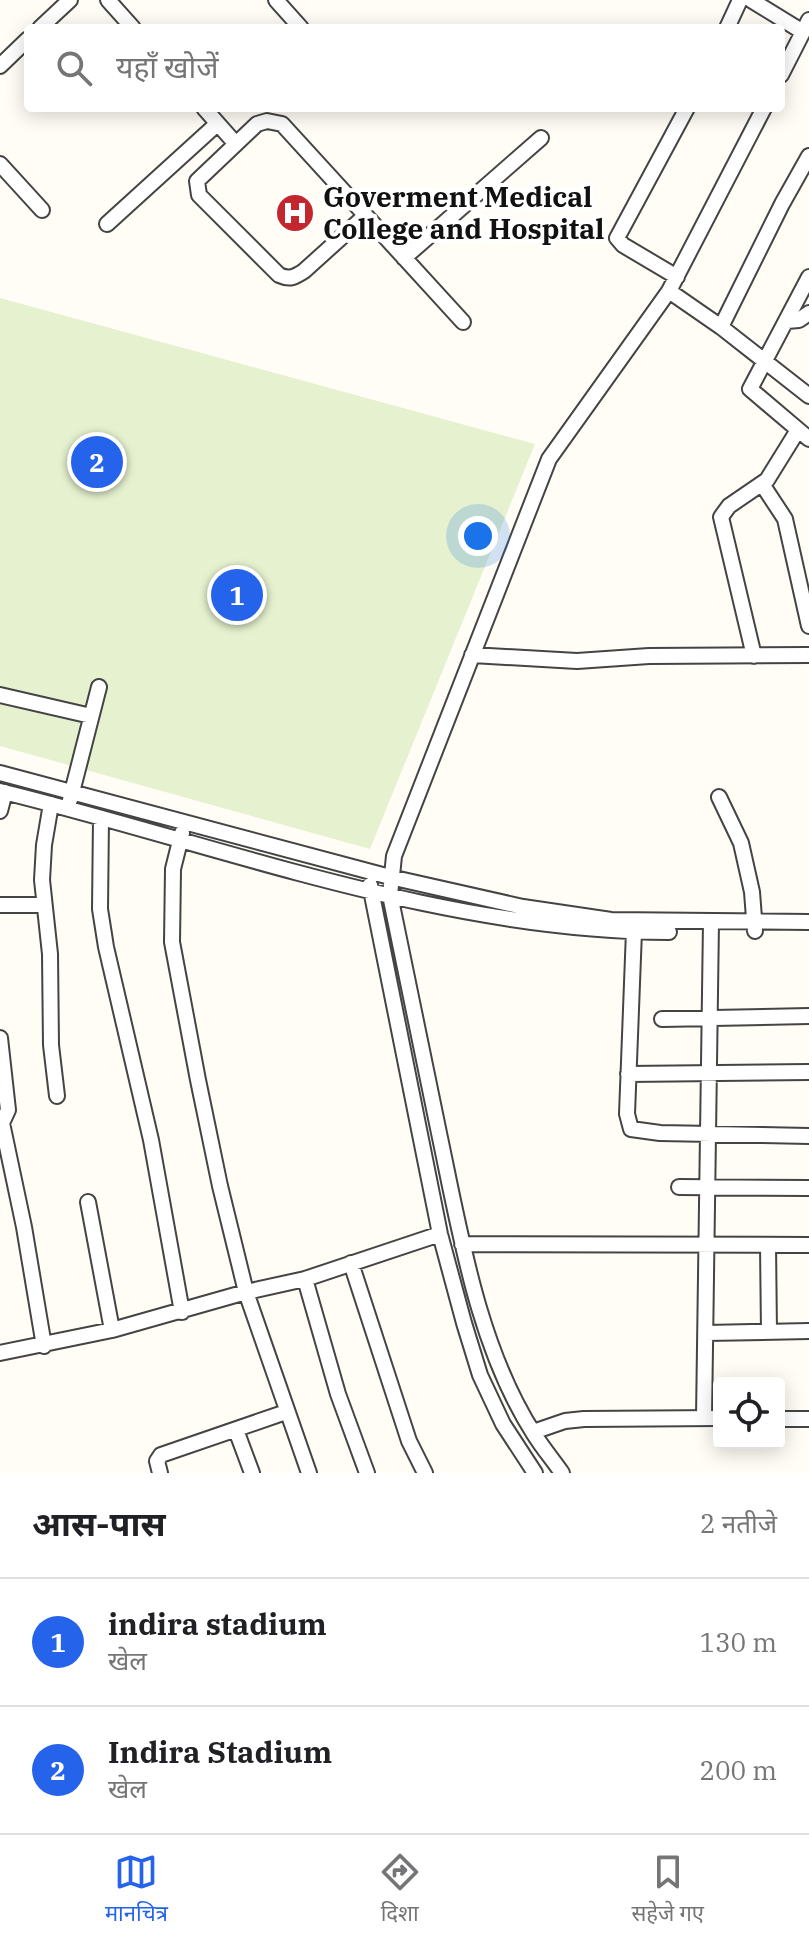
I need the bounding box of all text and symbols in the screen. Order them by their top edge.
search box [24,24,785,112]
icon: search [52,46,96,90]
text: यहाँ खोजें [116,47,219,86]
place label: Goverment Medical College and Hospital [323,178,604,247]
hospital icon: Goverment Medical College and Hospital [274,192,316,234]
pin: 2 [71,432,123,492]
your location [458,516,498,556]
pin: 1 [211,565,263,625]
map controls [713,1377,785,1449]
button: locate [713,1377,785,1449]
text: आस-पास [32,1501,166,1545]
text: 2 नतीजे [700,1506,777,1540]
text: indira stadium [108,1604,327,1643]
text: 1 [50,1625,66,1659]
text: 130 m [699,1625,777,1659]
text: खेल [108,1643,147,1677]
text: Indira Stadium [108,1732,332,1771]
text: 2 [50,1753,66,1787]
text: 200 m [699,1753,777,1787]
text: खेल [108,1771,147,1805]
tab: मानचित्र [105,1850,168,1930]
tab: दिशा [378,1850,422,1930]
tab: सहेजे गए [632,1850,704,1930]

